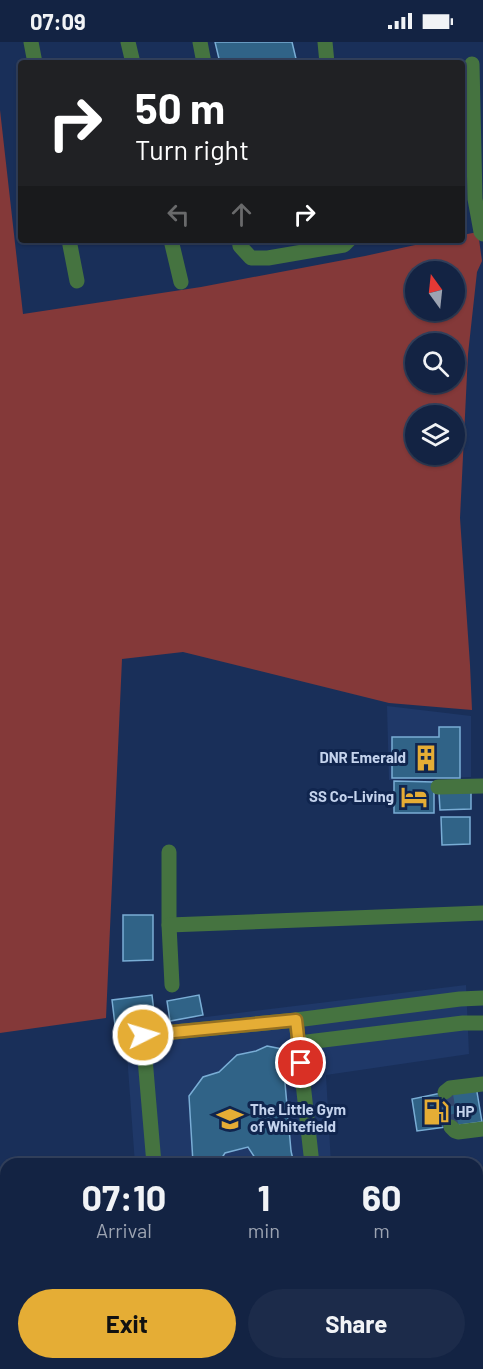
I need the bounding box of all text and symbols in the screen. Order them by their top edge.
text: 07:09 [30,8,86,34]
text: 50 m [135,82,225,132]
icon: right [36,84,114,162]
text: Turn right [135,133,249,165]
icon: left [162,198,195,231]
icon: ahead [225,198,258,231]
icon: right [288,198,321,231]
north arrow [405,261,465,321]
map controls [405,261,465,465]
button: search [405,333,465,393]
button: layers [405,405,465,465]
building icon: DNR Emerald [411,743,441,773]
place label: DNR Emerald [319,748,406,766]
hotel icon: SS Co-Living [399,782,429,812]
place label: SS Co-Living [309,787,394,805]
position arrow [111,1003,175,1067]
pin [275,1037,326,1088]
icon: arrive [284,1046,317,1079]
fuel station icon: HP [421,1097,451,1127]
place label: The Little Gym of Whitefield [250,1100,346,1135]
place label: HP [456,1102,474,1120]
school or university icon: The Little Gym of Whitefield [215,1104,245,1134]
text: 07:10 [81,1175,166,1218]
text: 1 [258,1175,270,1218]
text: 60 [362,1175,401,1218]
text: Arrival [96,1218,152,1242]
text: min [248,1218,280,1242]
text: m [373,1218,390,1242]
button: Exit [18,1289,236,1358]
button: Share [248,1289,465,1358]

